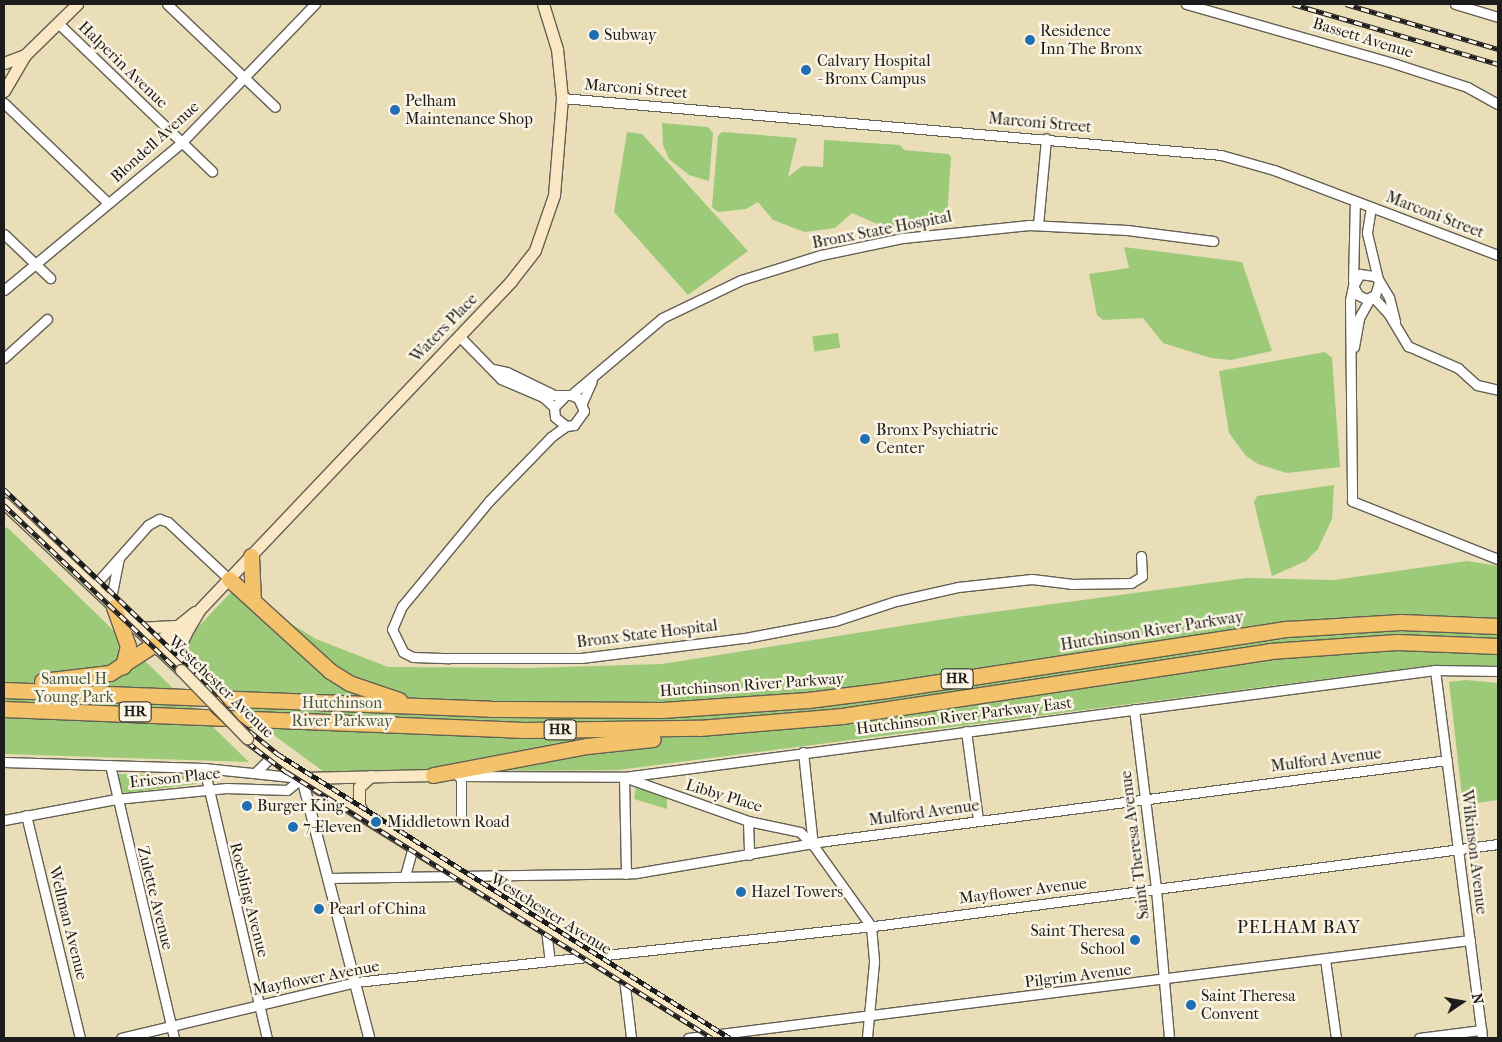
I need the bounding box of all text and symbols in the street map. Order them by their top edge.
street label: Bassett Avenue [1310,14,1416,62]
street label: Halperin Avenue [74,17,172,113]
place label: Residence Inn The Bronx [1040,21,1142,59]
place label: Subway [604,25,657,45]
marker: Subway [588,29,600,41]
marker: Residence Inn The Bronx [1024,34,1036,46]
place label: Calvary Hospital - Bronx Campus [817,51,931,89]
marker: Calvary Hospital - Bronx Campus [799,63,813,77]
street label: Marconi Street [584,75,688,103]
place label: Pelham Maintenance Shop [405,91,533,129]
street label: Blondell Avenue [107,97,203,187]
marker: Pelham Maintenance Shop [389,104,401,116]
street label: Marconi Street [988,109,1092,137]
street label: Marconi Street [1383,187,1487,243]
street label: Bronx State Hospital [811,207,953,253]
street label: Waters Place [406,290,482,366]
place label: Bronx Psychiatric Center [876,420,998,458]
marker: Bronx Psychiatric Center [858,432,872,446]
street label: Hutchinson River Parkway [1059,607,1245,655]
street label: Bronx State Hospital [575,616,719,652]
street label: Westchester Avenue [164,632,278,742]
road number: HR [940,666,974,692]
park label: Samuel H Young Park [34,669,114,707]
street label: Hutchinson River Parkway [659,669,845,701]
park label: Hutchinson River Parkway [291,693,393,731]
street label: Hutchinson River Parkway East [855,693,1073,739]
road number: HR [118,700,152,724]
road number: HR [542,718,578,742]
street label: Mulford Avenue [1270,744,1382,776]
street label: Ericson Place [129,764,221,792]
street label: Saint Theresa Avenue [1116,770,1154,920]
street label: Libby Place [683,775,765,817]
street label: Wilkinson Avenue [1457,789,1491,915]
place label: Burger King [257,796,344,816]
street label: Mulford Avenue [868,796,980,830]
marker: Burger King [241,800,253,812]
place label: Middletown Road [387,812,510,832]
marker: Middletown Road [369,815,383,829]
place label: 7-Eleven [303,817,362,837]
marker: 7-Eleven [287,821,299,833]
street label: Roebling Avenue [225,841,273,959]
street label: Zulette Avenue [133,844,177,952]
street label: Wellman Avenue [45,864,91,982]
street label: Westchester Avenue [487,869,615,959]
street label: Mayflower Avenue [958,874,1088,908]
place label: Hazel Towers [751,882,843,902]
marker: Hazel Towers [735,886,747,898]
place label: Pearl of China [329,899,426,919]
marker: Pearl of China [313,903,325,915]
district label: PELHAM BAY [1236,917,1362,939]
place label: Saint Theresa School [1030,921,1125,959]
marker: Saint Theresa School [1129,934,1141,946]
street label: Mayflower Avenue [251,956,381,1000]
street label: Pilgrim Avenue [1024,960,1132,992]
north arrow [1437,977,1487,1027]
place label: Saint Theresa Convent [1201,986,1296,1024]
text: N [1468,992,1487,1006]
marker: Saint Theresa Convent [1185,999,1197,1011]

